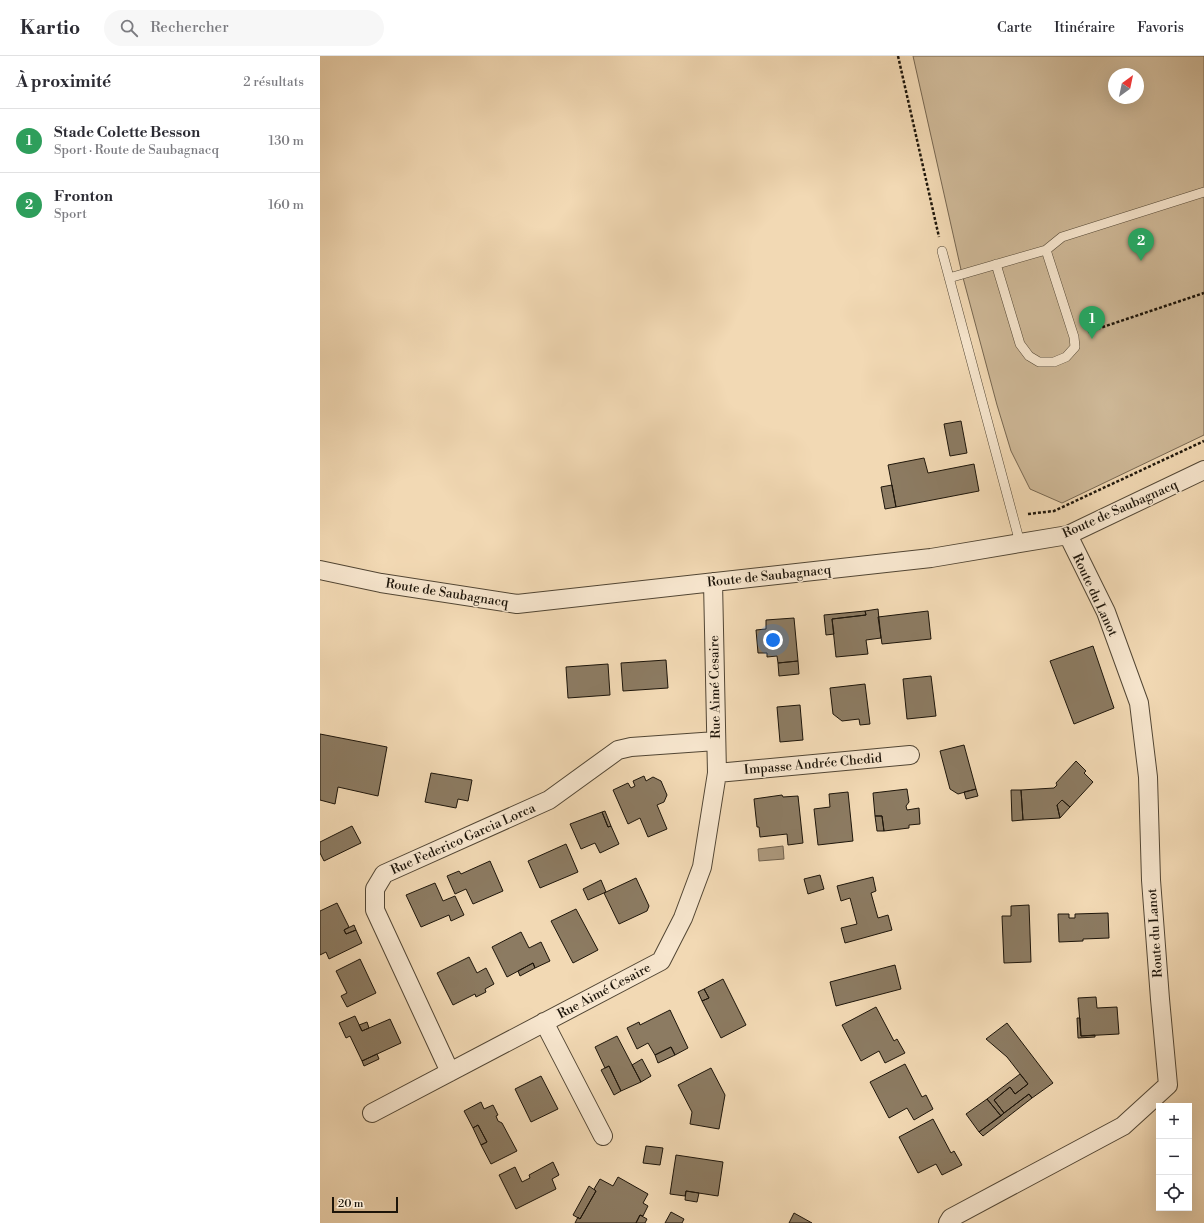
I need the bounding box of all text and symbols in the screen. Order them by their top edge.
search box [104,10,384,46]
text: Kartio [20,16,80,40]
icon: search [118,17,140,39]
text: Rechercher [150,18,229,37]
text: Carte [997,19,1032,37]
text: Itinéraire [1054,19,1115,37]
text: Favoris [1137,19,1184,37]
north arrow [1108,68,1144,104]
text: À proximité [16,71,111,93]
text: 2 résultats [243,74,304,90]
text: Stade Colette Besson [54,123,200,142]
text: 1 [26,133,32,149]
text: 130 m [269,133,304,149]
text: Sport · Route de Saubagnacq [54,142,219,158]
text: Fronton [54,187,113,206]
text: 2 [25,197,33,213]
text: 160 m [268,197,304,213]
text: Sport [54,206,87,222]
pin: 2 [1128,228,1154,261]
pin: 1 [1079,306,1105,339]
street label: Route de Saubagnacq [1060,476,1181,542]
street label: Route du Lanot [1069,551,1121,639]
street label: Route de Saubagnacq [706,561,832,590]
street label: Route de Saubagnacq [384,575,510,611]
your location [763,630,783,650]
street label: Rue Aimé Cesaire [706,635,724,739]
street label: Impasse Andrée Chedid [743,750,883,778]
street label: Rue Federico Garcia Lorca [388,800,538,878]
street label: Route du Lanot [1144,887,1166,978]
street label: Rue Aimé Cesaire [554,959,654,1022]
map controls [1156,1103,1192,1211]
button: + [1156,1103,1192,1139]
button: − [1156,1139,1192,1175]
button: locate [1156,1175,1192,1211]
scale bar [332,1195,398,1214]
text: 20 m [338,1197,363,1211]

